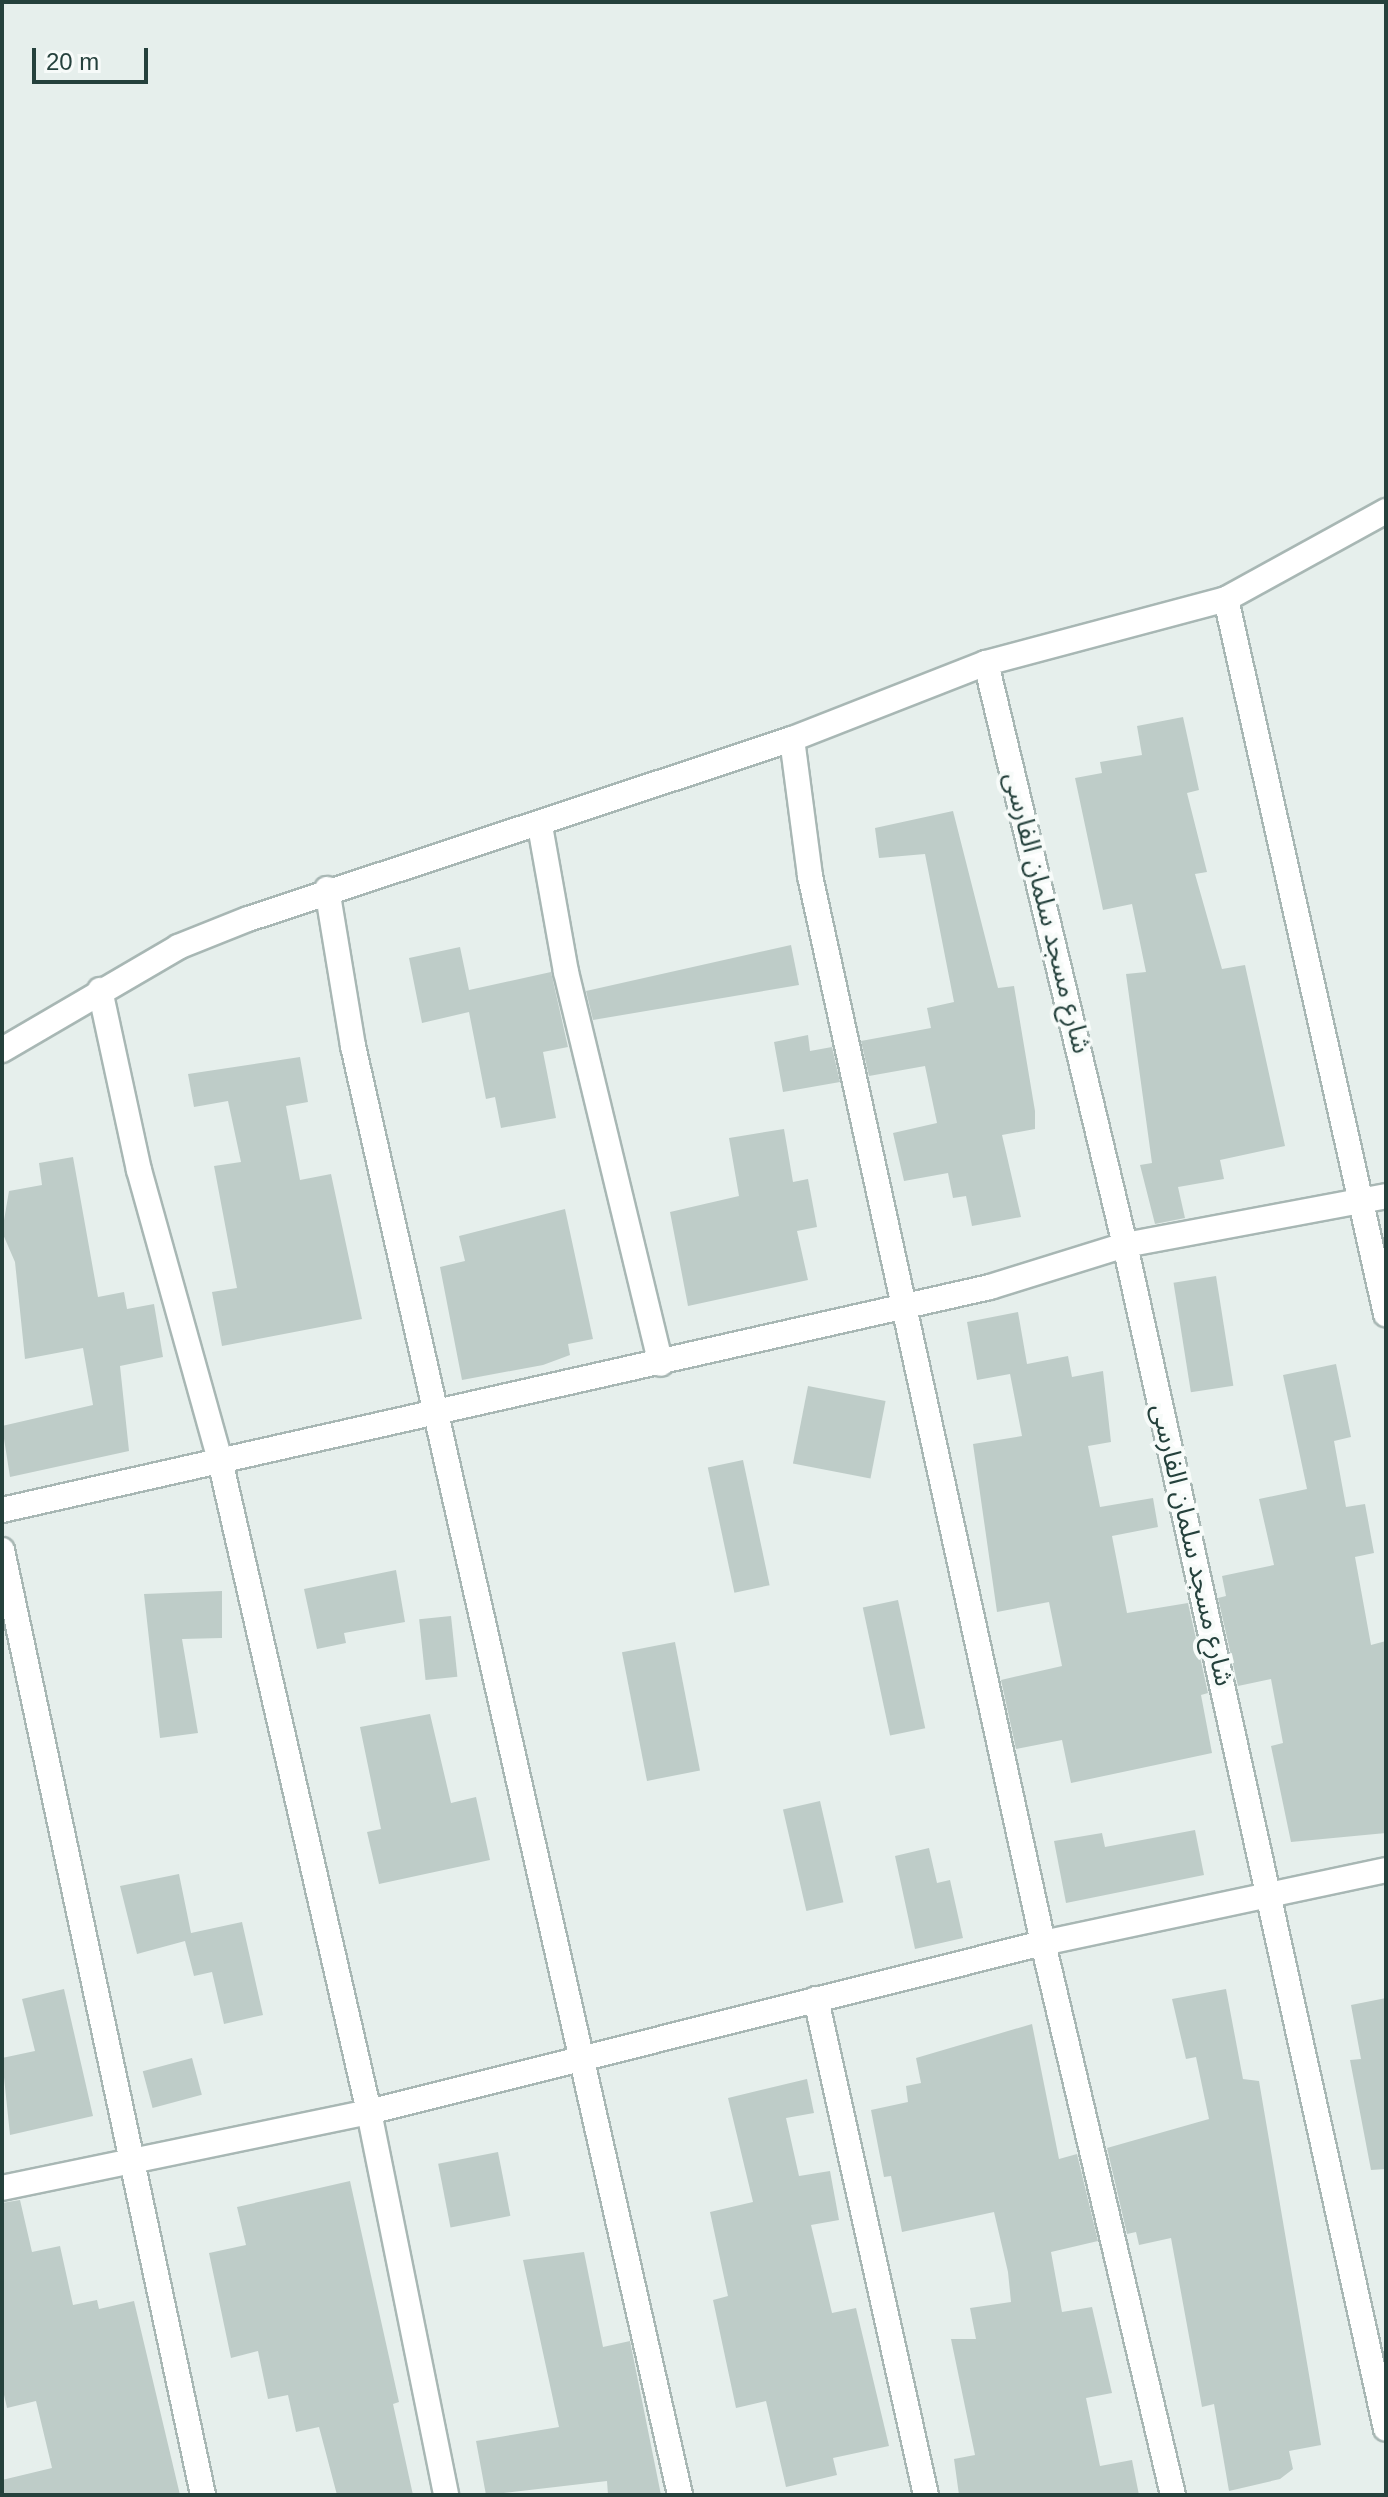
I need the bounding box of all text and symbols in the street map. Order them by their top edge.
scale bar [36,32,152,82]
text: 20 m [46,48,99,75]
street label: شارع مسجد سلمان الفارسى [997,769,1097,1057]
street label: شارع مسجد سلمان الفارسى [1144,1401,1240,1689]

